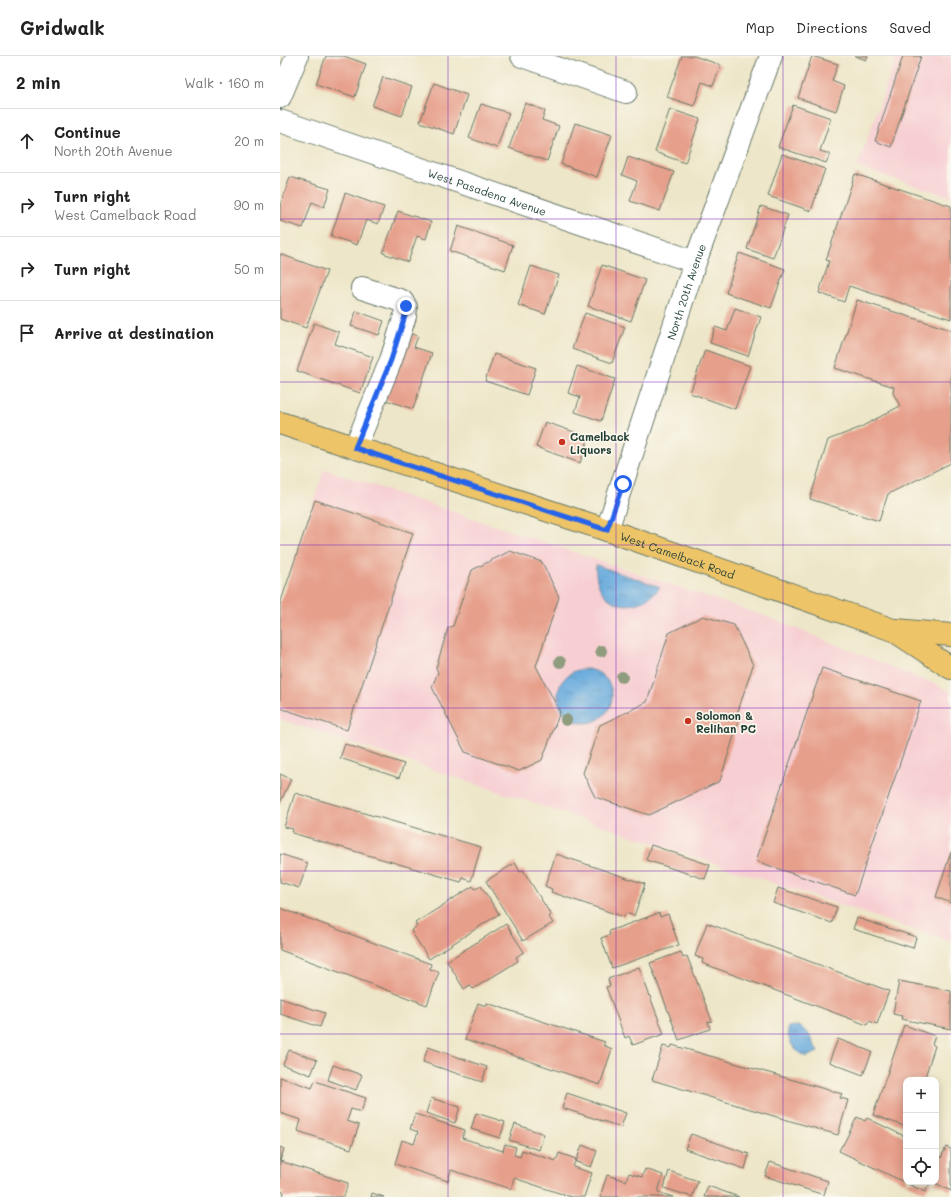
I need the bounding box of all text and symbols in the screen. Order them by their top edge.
text: Gridwalk [20,15,105,40]
text: Map [746,18,774,37]
text: Directions [796,18,867,37]
text: Saved [889,18,931,37]
text: 2 min [16,71,61,93]
text: Walk · 160 m [184,74,264,91]
text: Continue [54,122,121,142]
icon: ahead [16,130,38,152]
text: 20 m [234,132,264,149]
text: North 20th Avenue [54,142,173,159]
street label: West Pasadena Avenue [426,164,549,219]
text: Turn right [54,186,131,206]
icon: right [16,194,38,216]
text: 90 m [234,196,264,213]
text: West Camelback Road [54,206,196,223]
street label: North 20th Avenue [663,241,709,342]
icon: right [16,258,38,280]
text: Turn right [54,259,131,279]
text: 50 m [234,260,264,277]
route end [397,297,415,315]
icon: arrive [16,322,38,344]
text: Arrive at destination [54,323,214,343]
place label: Camelback Liquors [570,429,630,457]
marker: Camelback Liquors [557,437,567,447]
route start [614,475,632,493]
street label: West Camelback Road [618,528,737,582]
place label: Solomon & Relihan PC [696,708,756,736]
marker: Solomon & Relihan PC [683,716,693,726]
map controls [903,1077,939,1185]
button: + [903,1077,939,1113]
button: − [903,1113,939,1149]
button: locate [903,1149,939,1185]

